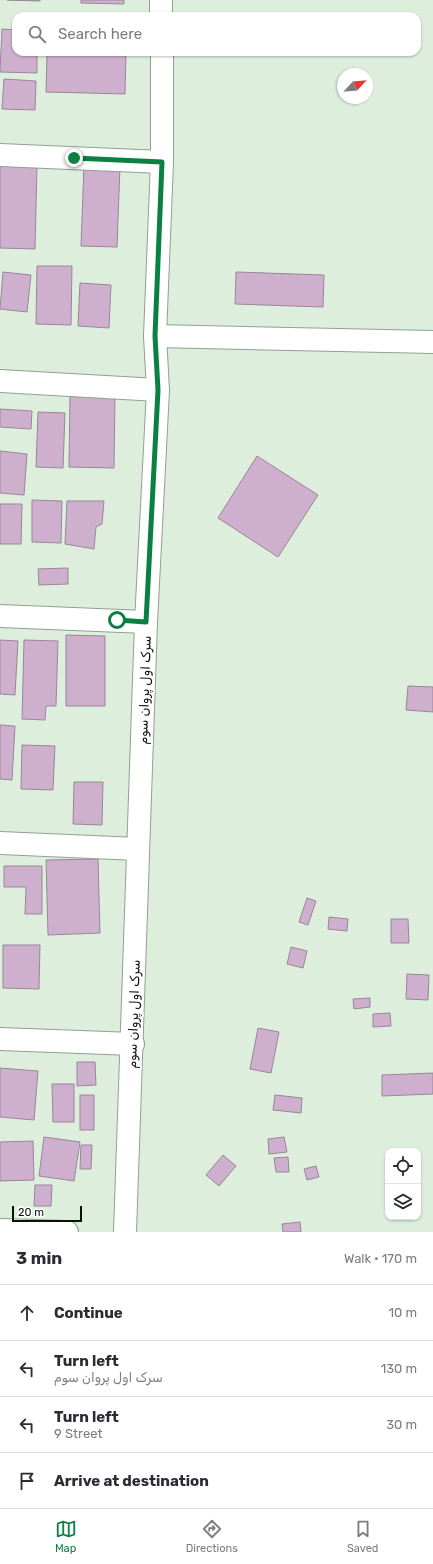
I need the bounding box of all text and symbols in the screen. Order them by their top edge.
search box [12,12,421,56]
icon: search [26,23,48,45]
text: Search here [58,25,142,43]
north arrow [337,68,373,104]
route end [65,149,83,167]
route start [108,611,126,629]
street label: سرک اول پروان سوم [135,635,155,745]
street label: سرک اول پروان سوم [124,959,144,1069]
map controls [385,1148,421,1220]
button: locate [385,1148,421,1184]
button: layers [385,1184,421,1220]
scale bar [12,1204,82,1223]
text: 20 m [18,1206,44,1219]
text: 3 min [16,1248,62,1268]
text: Walk · 170 m [344,1251,417,1266]
icon: ahead [16,1302,38,1324]
text: Continue [54,1304,123,1322]
text: 10 m [388,1305,417,1320]
text: Turn left [54,1352,119,1370]
icon: left [16,1358,38,1380]
text: 130 m [381,1361,417,1376]
text: سرک اول پروان سوم [54,1370,163,1385]
text: Turn left [54,1408,119,1426]
icon: left [16,1414,38,1436]
text: 30 m [386,1417,417,1432]
text: 9 Street [54,1426,102,1441]
icon: arrive [16,1470,38,1492]
text: Arrive at destination [54,1472,209,1490]
tab: Map [55,1518,77,1555]
tab: Directions [186,1518,238,1555]
tab: Saved [347,1518,378,1555]

